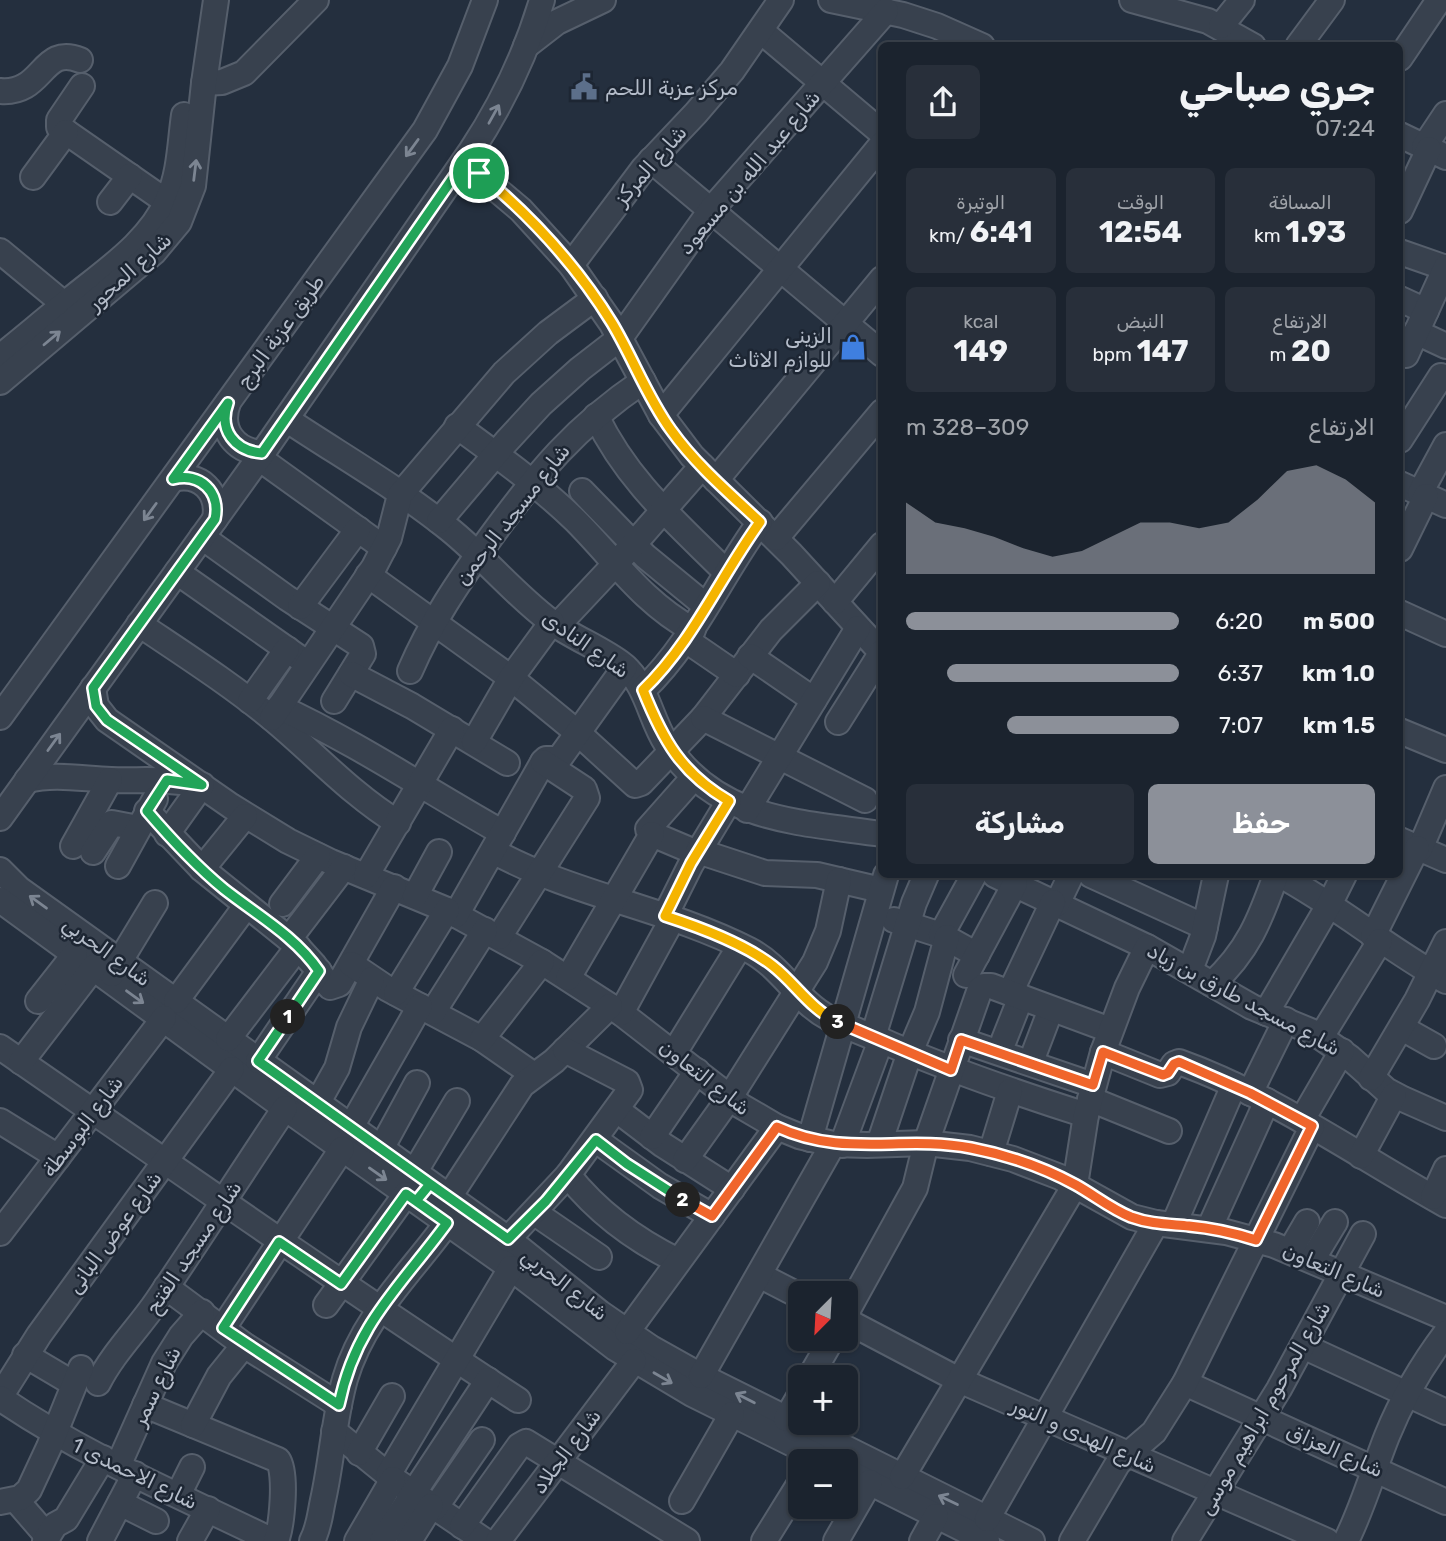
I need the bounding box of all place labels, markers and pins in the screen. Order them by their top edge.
public building icon: مركز عزبة اللحم [569,72,599,102]
place label: مركز عزبة اللحم [605,75,738,102]
pin [449,143,509,203]
place label: الزينى للوازم الاثاث [728,323,832,373]
shop icon: الزينى للوازم الاثاث [838,332,868,362]
pin: 1 [270,1000,306,1034]
pin: 3 [820,1004,856,1040]
pin: 2 [666,1182,700,1218]

